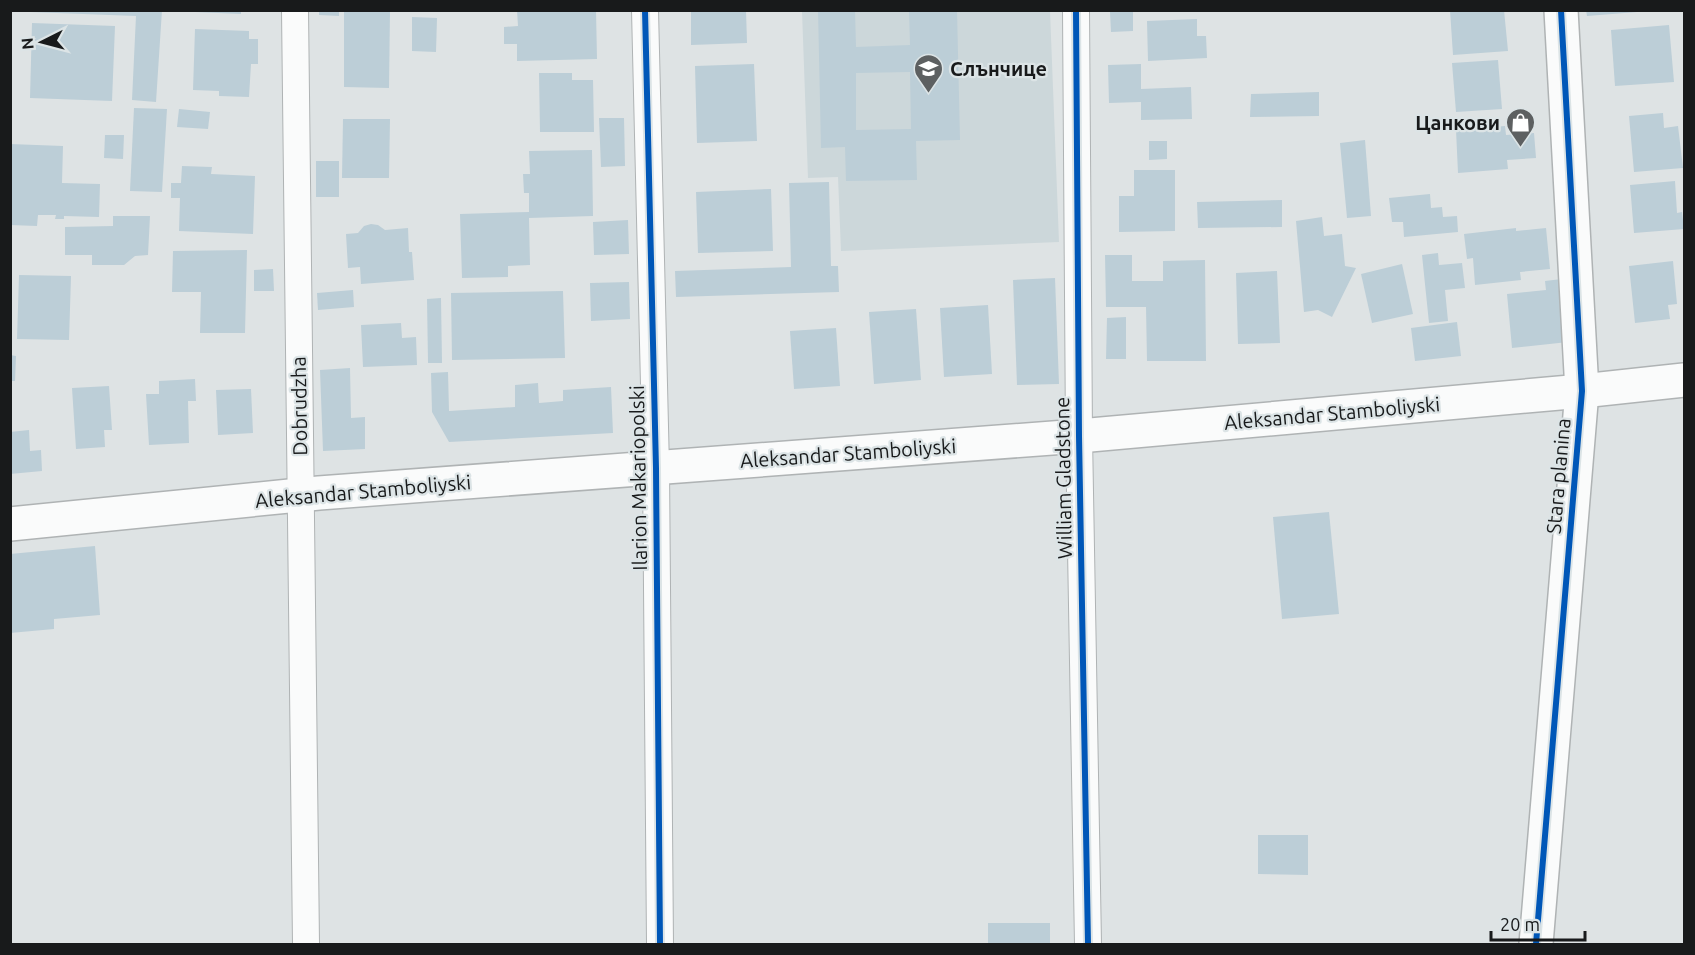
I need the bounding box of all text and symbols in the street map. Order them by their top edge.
north arrow [12,12,72,72]
text: N [18,37,37,50]
school or university icon: Слънчице [913,52,945,94]
place label: Слънчице [950,57,1047,80]
shop icon: Цанкови [1505,106,1537,148]
place label: Цанкови [1415,111,1500,134]
street label: Dobrudzha [287,356,311,456]
street label: Ilarion Makariopolski [625,385,651,571]
street label: Aleksandar Stamboliyski [1223,392,1441,434]
street label: William Gladstone [1050,397,1076,559]
street label: Stara planina [1541,417,1575,535]
street label: Aleksandar Stamboliyski [739,434,957,472]
street label: Aleksandar Stamboliyski [254,470,472,512]
scale bar [1491,904,1586,942]
text: 20 m [1500,914,1540,934]

